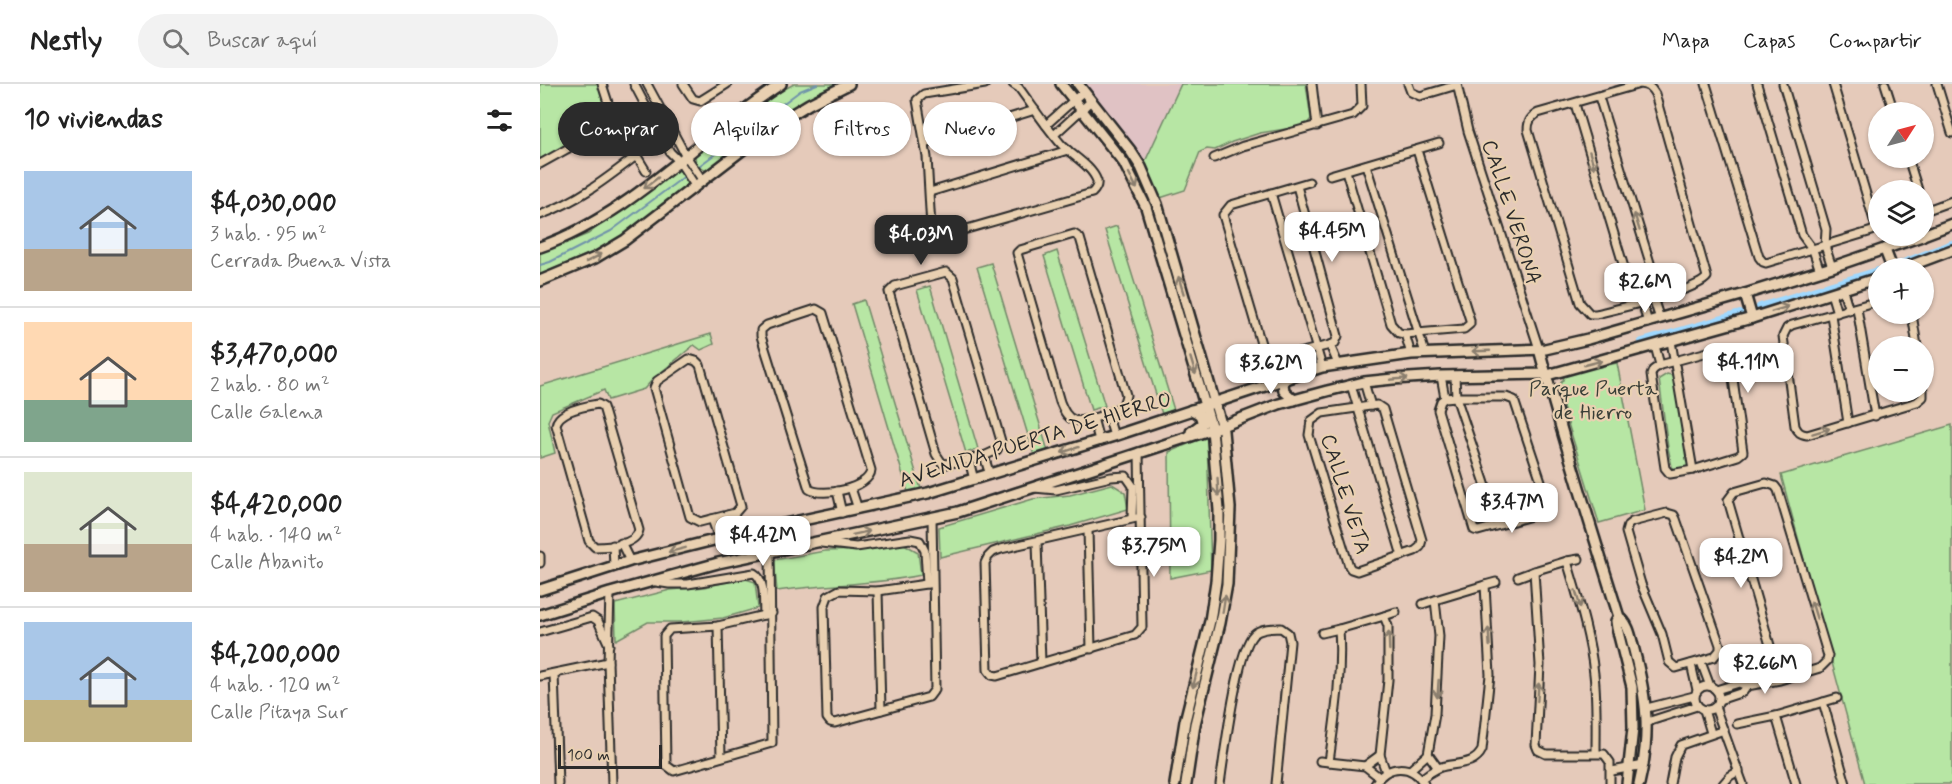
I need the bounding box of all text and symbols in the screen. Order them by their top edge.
search box [138,14,558,68]
text: Nestly [30,23,102,60]
icon: search [159,25,192,58]
text: Buscar aquí [207,27,318,55]
text: Mapa [1662,27,1710,55]
text: Capas [1743,27,1796,55]
text: Compartir [1829,27,1922,55]
chip: Comprar [558,102,679,156]
chip: Alquilar [691,102,801,156]
chip: Filtros [813,102,911,156]
chip: Nuevo [923,102,1017,156]
north arrow [1868,102,1934,168]
map controls [1868,102,1934,402]
text: 10 viviendas [24,103,163,137]
icon: filters [483,104,516,137]
street label: CALLE VERONA [1474,136,1548,288]
one-way arrow [1587,150,1598,169]
one-way arrow [1128,172,1140,190]
one-way arrow [644,176,660,189]
button: layers [1868,180,1934,246]
text: $4,030,000 [210,187,337,221]
icon: home [72,195,144,267]
pin: $4.45M [1283,212,1381,263]
one-way arrow [1631,213,1642,232]
pin: $4.03M [872,215,970,266]
text: $4.45M [1298,218,1366,245]
text: 3 hab. · 95 m² [210,221,327,248]
text: $4.03M [889,221,953,248]
text: Cerrada Buena Vista [210,248,391,275]
one-way arrow [584,251,602,263]
button: + [1868,258,1934,324]
pin: $2.6M [1603,263,1687,314]
text: $2.6M [1618,269,1672,296]
one-way arrow [1175,276,1186,295]
one-way arrow [1770,303,1789,314]
button: − [1868,336,1934,402]
text: $3,470,000 [210,338,338,372]
pin: $4.11M [1699,343,1797,394]
pin: $3.62M [1222,344,1320,395]
one-way arrow [1471,345,1491,357]
icon: home [72,346,144,418]
text: $4.11M [1717,349,1779,376]
text: $3.62M [1239,350,1303,377]
one-way arrow [1583,356,1602,368]
one-way arrow [1188,357,1199,376]
text: 2 hab. · 80 m² [210,372,330,399]
one-way arrow [1389,373,1409,384]
park label: Parque Puerta de Hierro [1529,375,1658,427]
street label: AVENIDA PUERTA DE HIERRO [895,385,1175,495]
text: Calle Galena [210,399,323,426]
one-way arrow [1811,425,1830,436]
street label: CALLE VETA [1313,431,1377,558]
one-way arrow [1061,445,1080,456]
one-way arrow [1212,476,1223,496]
pin: $3.47M [1463,483,1561,534]
text: $4,420,000 [210,488,343,522]
text: $3.47M [1480,489,1544,516]
icon: home [72,496,144,568]
pin: $4.42M [714,516,812,567]
text: 4 hab. · 140 m² [210,522,342,549]
text: $4.42M [729,522,797,549]
one-way arrow [851,527,870,538]
pin: $3.75M [1105,527,1203,578]
text: $3.75M [1121,533,1187,560]
pin: $4.2M [1699,538,1783,589]
one-way arrow [668,544,687,556]
text: $4.2M [1714,544,1768,571]
text: Calle Abanito [210,549,324,576]
one-way arrow [1573,590,1584,609]
one-way arrow [1218,594,1229,614]
one-way arrow [1808,600,1819,619]
one-way arrow [1484,628,1495,648]
one-way arrow [1383,631,1394,651]
text: $4,200,000 [210,638,341,672]
pin: $2.66M [1716,644,1814,695]
icon: home [72,646,144,718]
text: $2.66M [1733,650,1797,677]
one-way arrow [1188,670,1200,689]
text: 4 hab. · 120 m² [210,672,340,699]
one-way arrow [1432,679,1443,699]
one-way arrow [1533,682,1544,702]
text: Calle Pitaya Sur [210,699,348,726]
scale bar [558,742,662,770]
text: 100 m [567,745,610,766]

